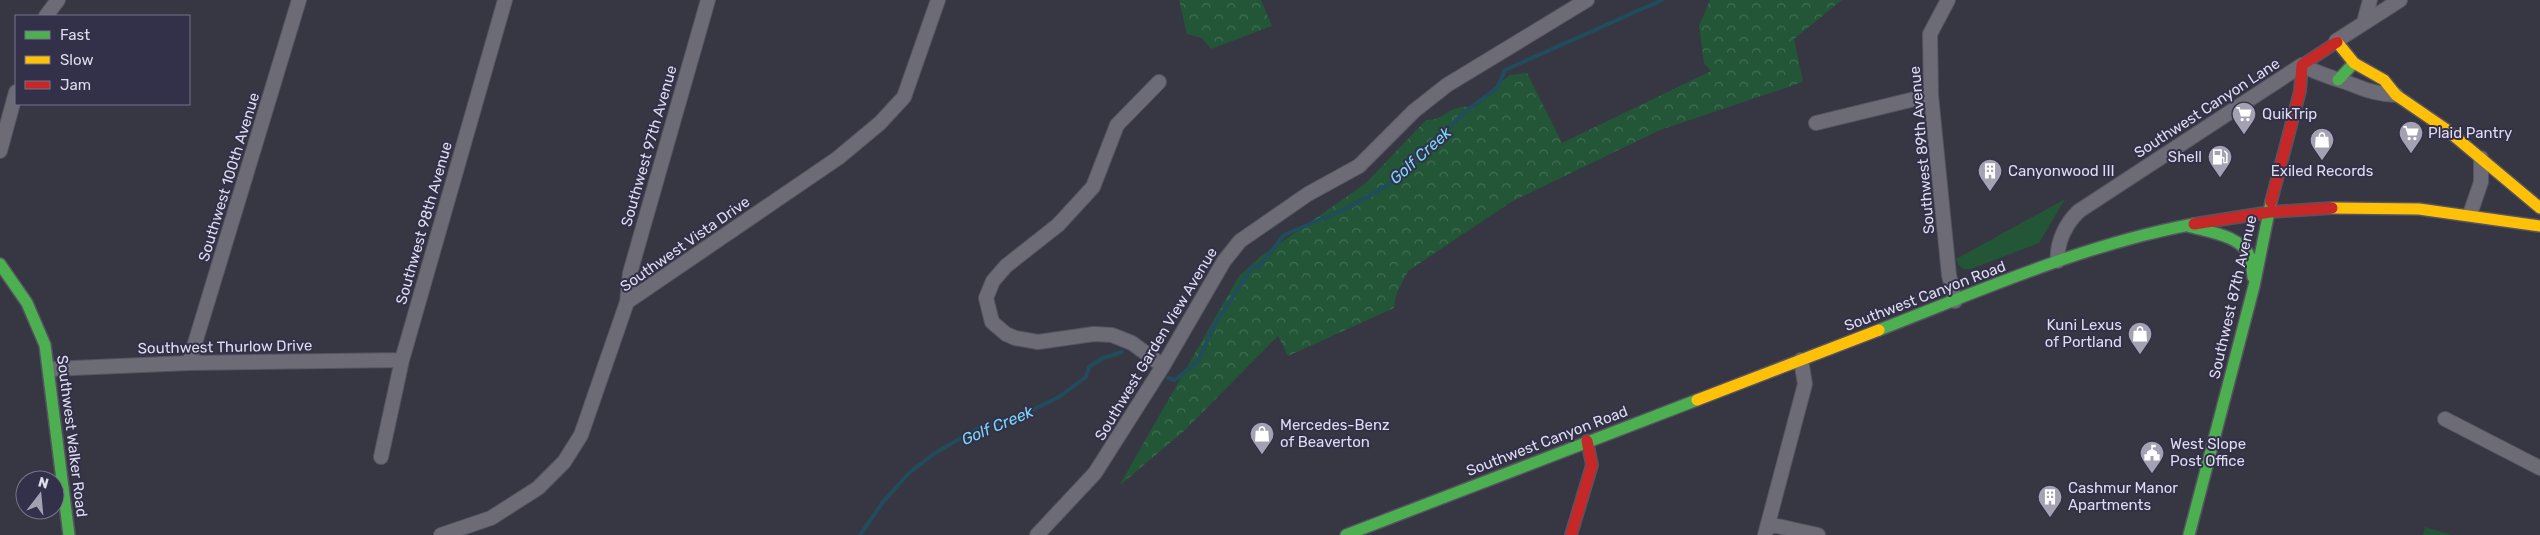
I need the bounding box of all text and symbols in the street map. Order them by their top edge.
legend [15,15,190,105]
text: Fast [60,26,90,44]
text: Slow [60,51,93,69]
street label: Southwest Canyon Lane [2131,54,2283,162]
street label: Southwest 97th Avenue [617,63,681,229]
street label: Southwest 89th Avenue [1906,65,1938,235]
text: Jam [60,76,91,94]
street label: Southwest 100th Avenue [195,90,263,264]
supermarket icon: QuikTrip [2231,101,2257,135]
place label: QuikTrip [2262,105,2317,123]
supermarket icon: Plaid Pantry [2398,120,2424,154]
water label: Golf Creek [1386,122,1456,188]
place label: Plaid Pantry [2428,124,2512,142]
shop icon: Exiled Records [2309,127,2335,161]
street label: Southwest 98th Avenue [392,140,456,306]
fuel station icon: Shell [2207,144,2233,178]
place label: Shell [2168,148,2202,166]
building icon: Canyonwood III [1977,158,2003,192]
place label: Canyonwood III [2008,162,2115,180]
place label: Exiled Records [2271,162,2374,180]
street label: Southwest Vista Drive [617,193,753,295]
street label: Southwest 87th Avenue [2205,213,2261,381]
street label: Southwest Garden View Avenue [1091,244,1221,444]
street label: Southwest Canyon Road [1842,257,2008,335]
place label: Kuni Lexus of Portland [2045,316,2122,351]
shop icon: Kuni Lexus of Portland [2127,321,2153,355]
street label: Southwest Thurlow Drive [138,336,312,358]
street label: Southwest Walker Road [53,354,91,518]
water label: Golf Creek [958,401,1037,449]
street label: Southwest Canyon Road [1464,402,1630,480]
place label: Mercedes-Benz of Beaverton [1280,416,1390,451]
shop icon: Mercedes-Benz of Beaverton [1249,421,1275,455]
place label: West Slope Post Office [2170,435,2246,470]
public building icon: West Slope Post Office [2139,440,2165,474]
north arrow [15,470,65,520]
text: N [36,473,51,493]
place label: Cashmur Manor Apartments [2068,479,2178,514]
building icon: Cashmur Manor Apartments [2037,484,2063,518]

